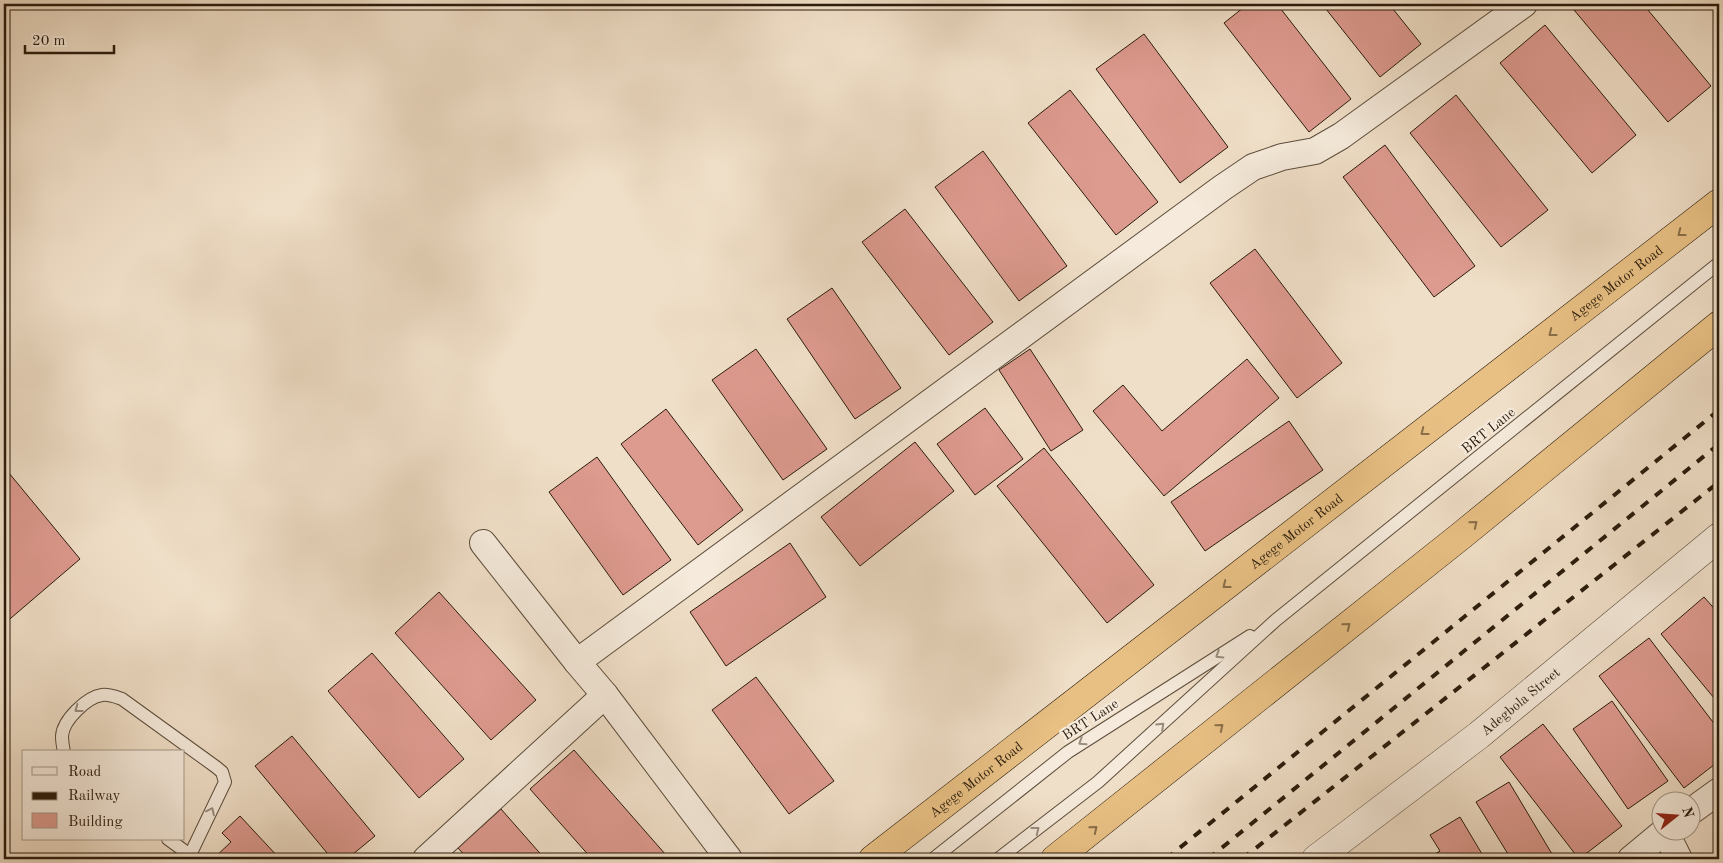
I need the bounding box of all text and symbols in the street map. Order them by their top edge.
scale bar [25,22,114,54]
text: 20 m [32,34,66,49]
one-way arrow [1677,227,1687,236]
street label: Agege Motor Road [1567,243,1666,324]
one-way arrow [1549,327,1558,335]
street label: BRT Lane [1459,405,1518,456]
one-way arrow [1421,427,1430,435]
street label: Agege Motor Road [1247,491,1346,572]
one-way arrow [1469,521,1478,530]
one-way arrow [1223,580,1232,588]
one-way arrow [1342,623,1351,632]
one-way arrow [1216,649,1225,658]
street label: Adegbola Street [1478,665,1563,738]
street label: BRT Lane [1060,697,1121,743]
one-way arrow [75,704,84,712]
one-way arrow [1156,722,1165,731]
one-way arrow [1215,724,1224,733]
one-way arrow [1079,736,1088,745]
street label: Agege Motor Road [927,740,1026,821]
legend [22,750,185,840]
text: Road [68,765,102,780]
text: Railway [68,789,121,804]
north arrow [1650,790,1700,840]
text: N [1679,805,1696,820]
one-way arrow [205,807,216,816]
text: Building [68,815,123,830]
one-way arrow [1088,825,1097,834]
one-way arrow [1031,826,1040,835]

